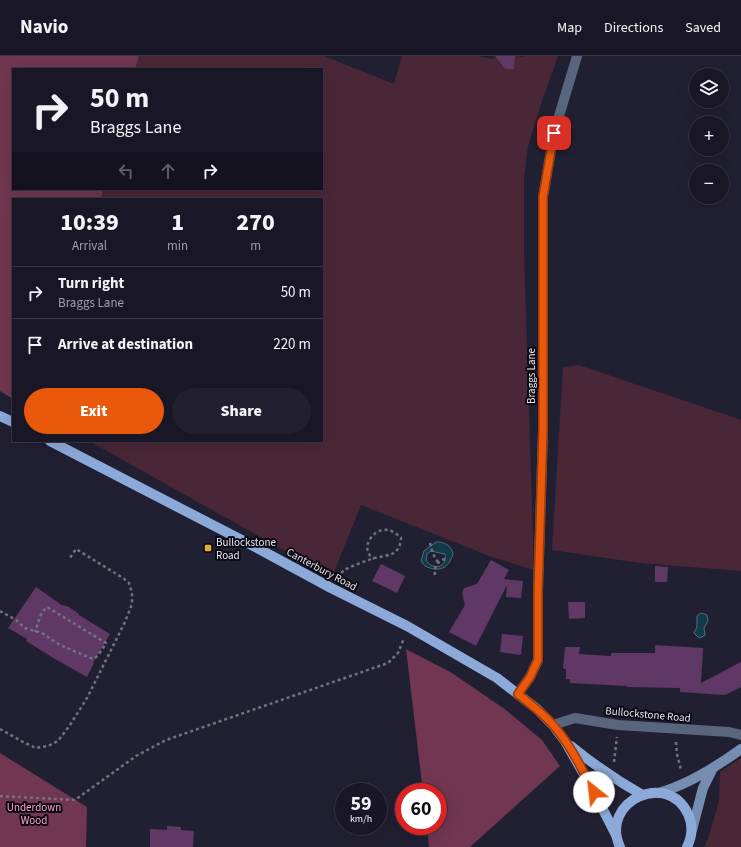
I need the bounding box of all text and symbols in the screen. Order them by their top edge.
text: Navio [20,14,68,41]
text: Map [557,18,582,38]
text: Directions [604,18,663,38]
text: Saved [685,18,721,38]
map controls [689,68,729,204]
button: layers [689,68,729,108]
text: 50 m [90,78,149,118]
icon: right [24,84,76,136]
text: Braggs Lane [90,115,181,140]
pin [537,116,571,150]
button: + [689,116,729,156]
icon: arrive [543,122,565,144]
icon: left [115,160,137,182]
icon: ahead [157,160,179,182]
icon: right [199,160,221,182]
button: − [689,164,729,204]
text: 10:39 [60,205,119,240]
text: 1 [171,205,184,240]
text: 270 [236,205,275,240]
text: Arrival [72,237,107,255]
text: min [167,237,188,255]
text: m [250,237,261,255]
text: Turn right [58,273,124,294]
icon: right [24,282,46,304]
text: 50 m [281,282,311,303]
text: Braggs Lane [58,294,124,312]
icon: arrive [24,334,46,356]
text: Arrive at destination [58,334,193,355]
text: 220 m [273,334,311,355]
street label: Braggs Lane [524,348,539,404]
button: Exit [24,388,164,434]
button: Share [172,388,311,434]
place label: Bullockstone Road [216,535,276,563]
marker: Bullockstone Road [203,543,213,553]
street label: Canterbury Road [284,545,360,594]
street label: Bullockstone Road [605,703,691,726]
position arrow [573,771,615,813]
speed limit sign: 60 [395,783,447,835]
text: 59 [350,790,372,818]
park label: Underdown Wood [7,800,61,828]
text: km/h [350,812,372,826]

